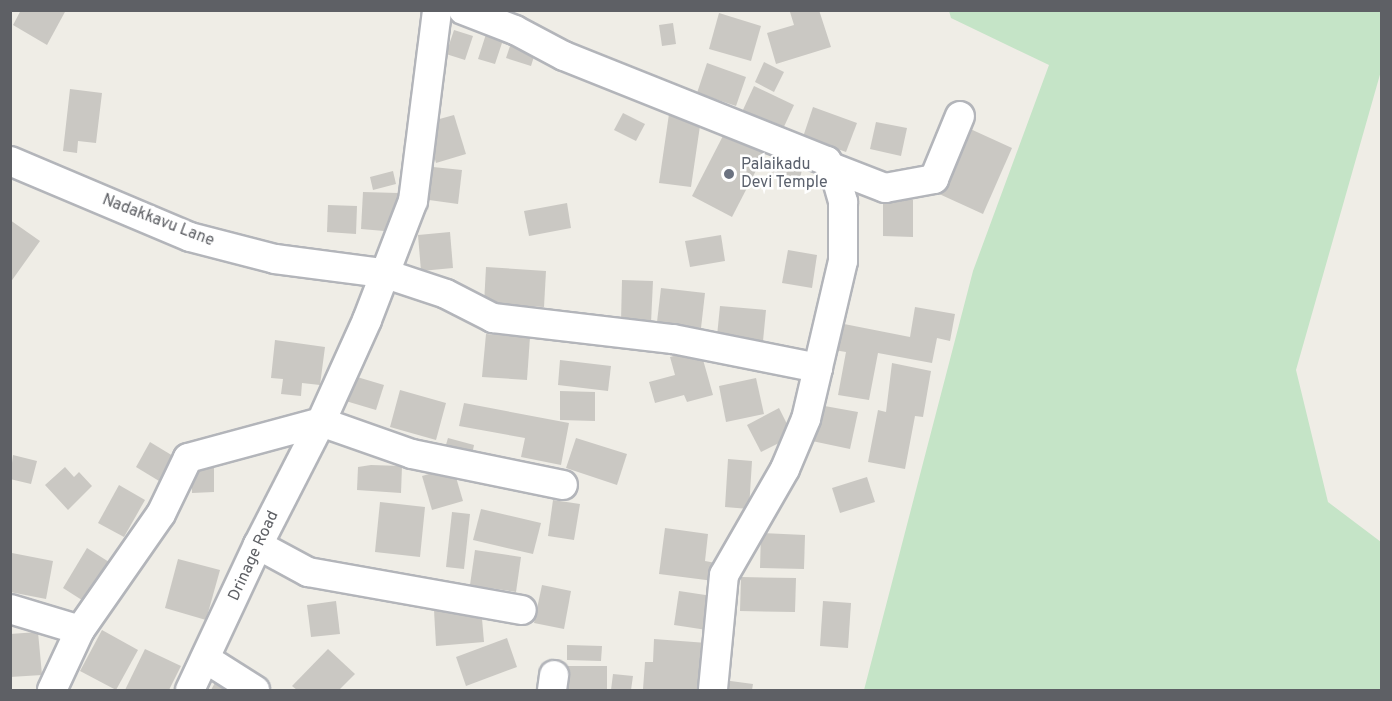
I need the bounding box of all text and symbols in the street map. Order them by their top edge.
place label: Palaikadu Devi Temple [741,155,828,193]
marker: Palaikadu Devi Temple [722,167,736,181]
street label: Nadakkavu Lane [99,191,217,251]
street label: Drinage Road [225,508,283,604]

